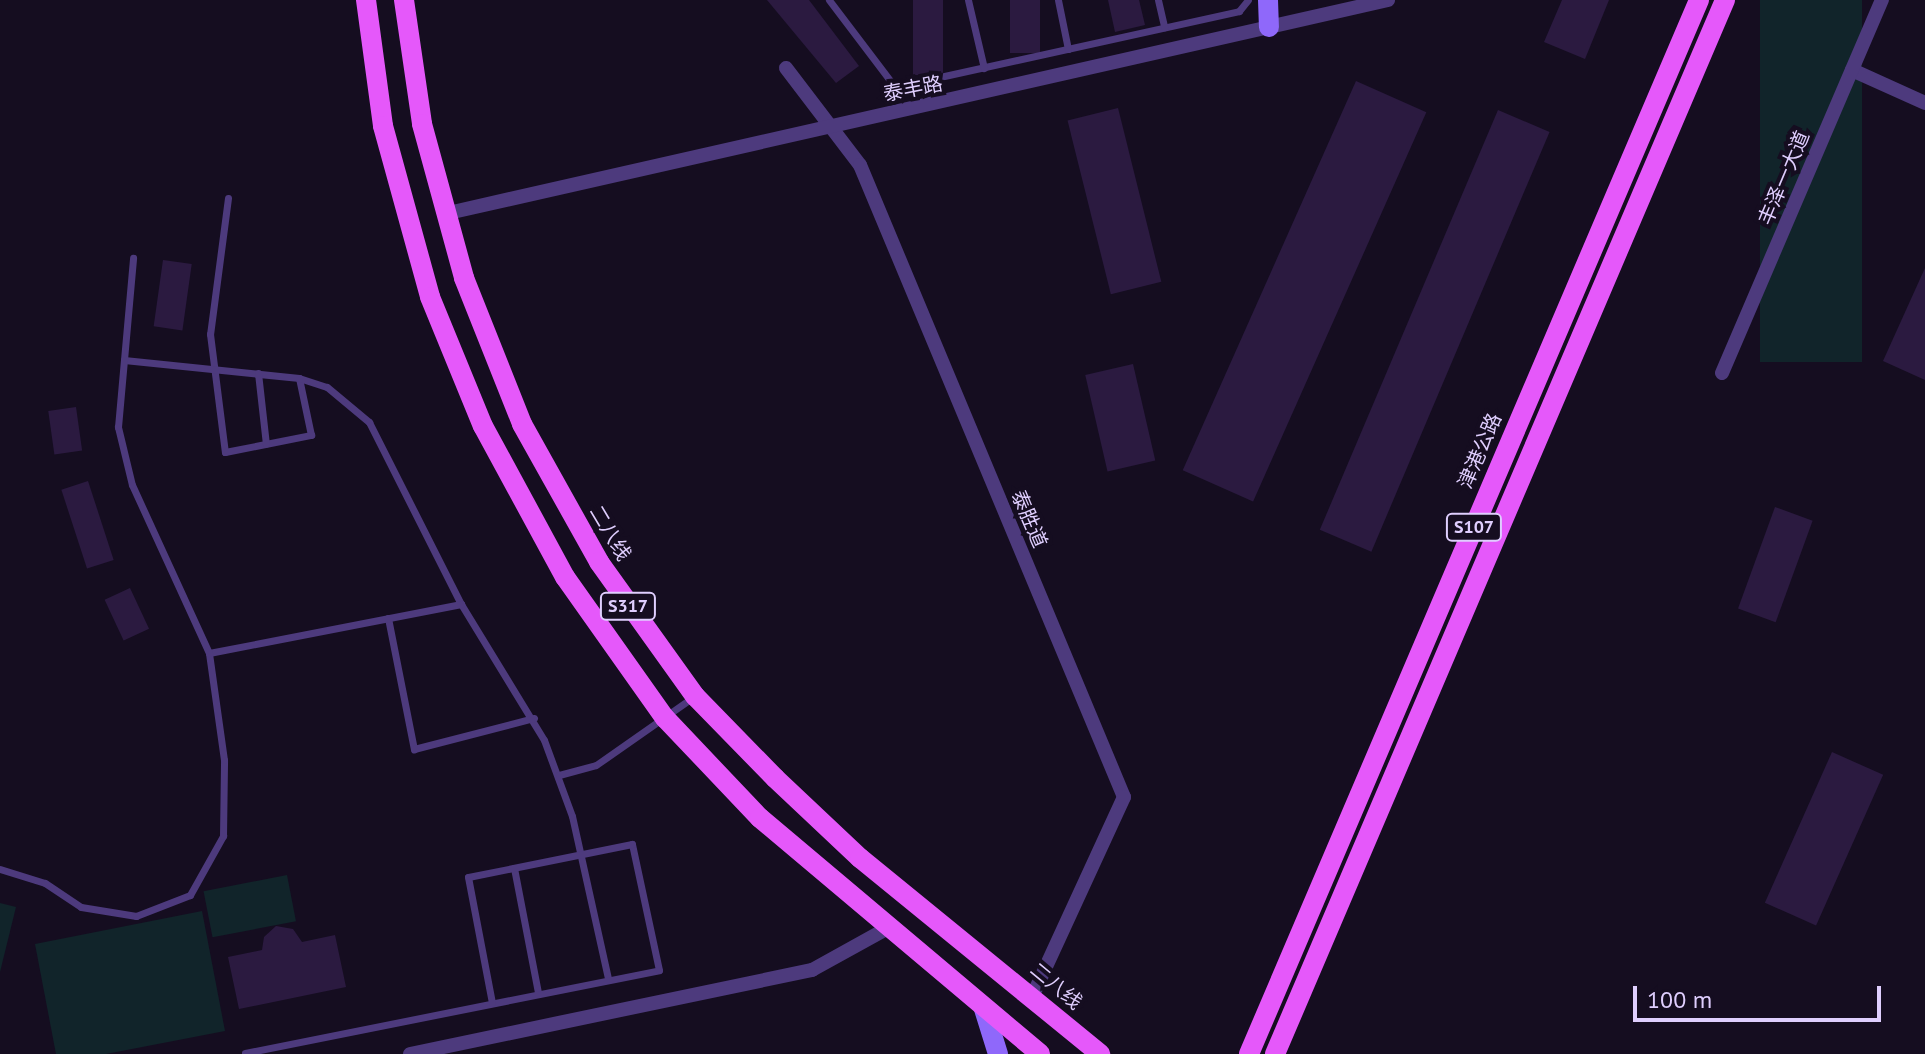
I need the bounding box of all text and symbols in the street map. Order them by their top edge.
street label: 泰丰路 [881,71,945,107]
street label: 丰泽一大道 [1753,127,1815,229]
street label: 津港公路 [1453,409,1507,493]
street label: 泰胜道 [1006,487,1052,551]
street label: 二八线 [584,501,636,565]
road number: S107 [1444,513,1504,541]
road number: S317 [598,592,658,620]
street label: 二八线 [1025,958,1087,1014]
scale bar [1637,970,1885,1020]
text: 100 m [1647,984,1712,1015]

